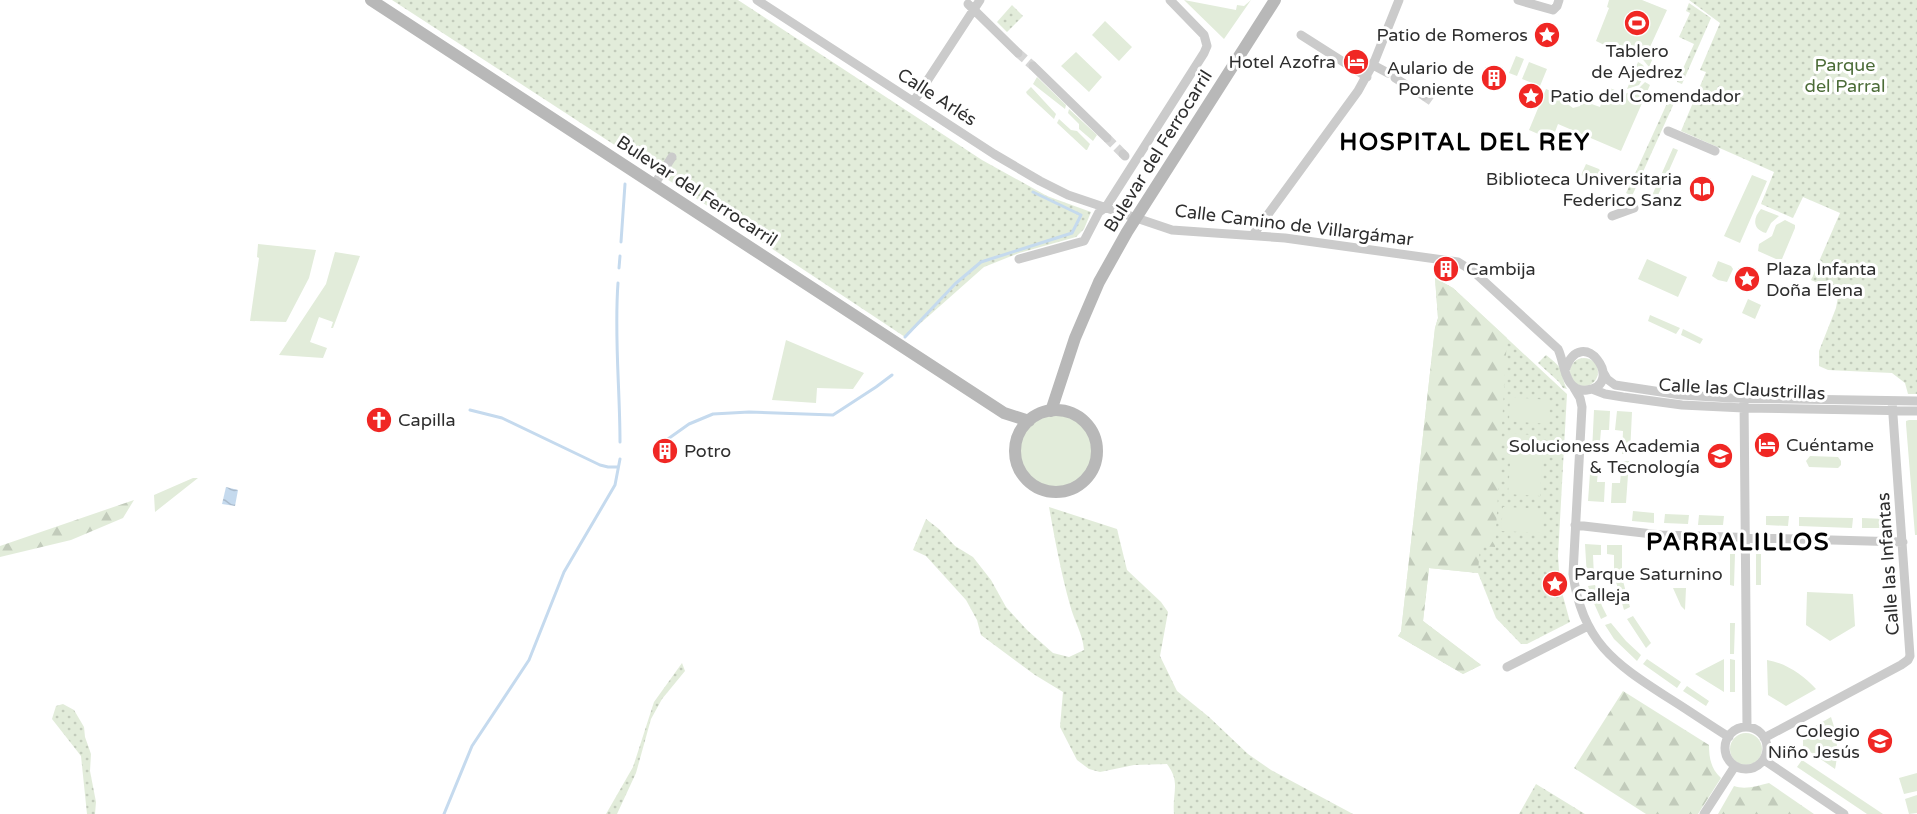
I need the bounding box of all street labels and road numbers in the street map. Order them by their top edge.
street label: Calle Arlés [893,63,981,131]
street label: Bulevar del Ferrocarril [1099,66,1217,236]
street label: Bulevar del Ferrocarril [613,131,781,251]
street label: Calle Camino de Villargámar [1173,199,1415,251]
street label: Calle las Claustrillas [1658,374,1826,404]
street label: Calle las Infantas [1872,492,1904,636]

